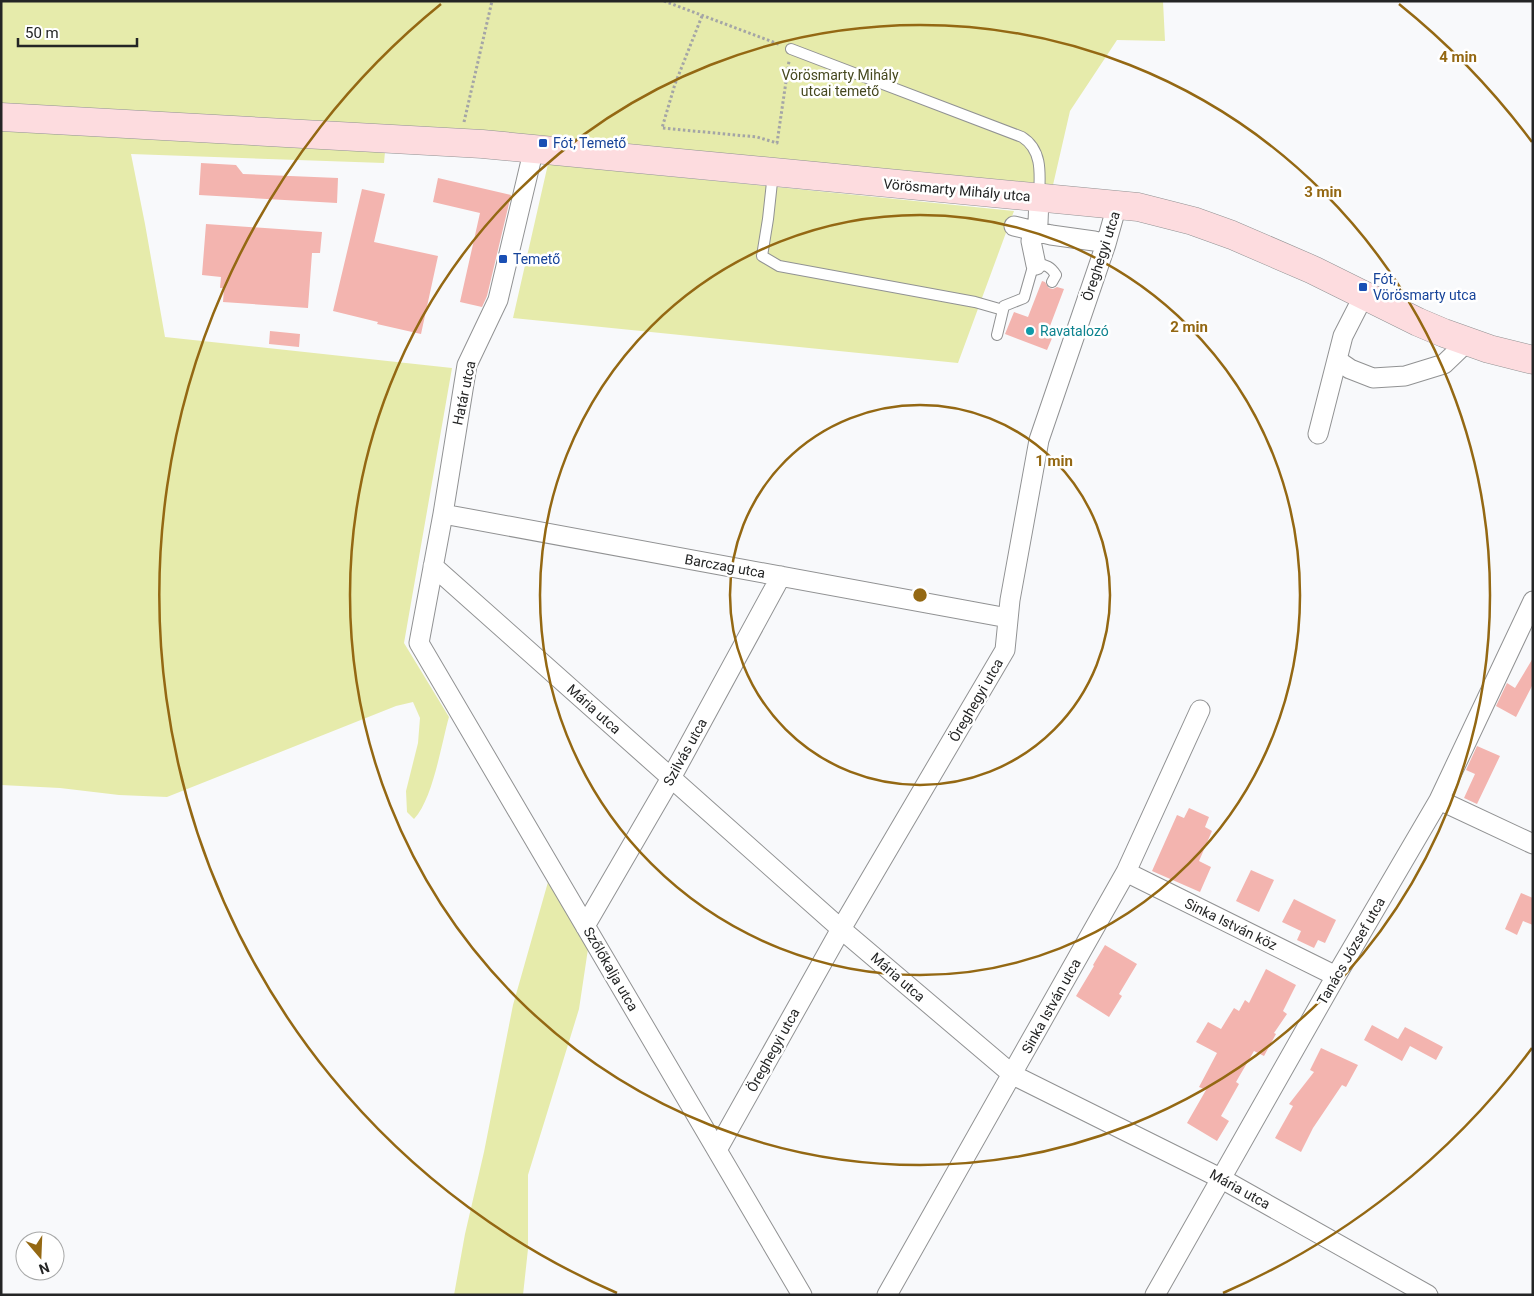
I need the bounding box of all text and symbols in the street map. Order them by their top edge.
scale bar [18,15,136,47]
text: 50 m [25,24,59,42]
text: 4 min [1439,48,1477,66]
park label: Vörösmarty Mihály utcai temető [781,67,899,99]
place label: Fót, Temető [553,135,626,151]
marker: Fót, Temető [537,137,549,149]
street label: Vörösmarty Mihály utca [883,176,1031,204]
text: 3 min [1304,183,1342,201]
street label: Öreghegyi utca [1079,209,1123,303]
place label: Temető [513,251,560,267]
marker: Temető [497,253,509,265]
place label: Fót, Vörösmarty utca [1373,271,1476,303]
marker: Fót, Vörösmarty utca [1357,281,1369,293]
text: 2 min [1170,318,1208,336]
place label: Ravatalozó [1040,323,1109,339]
marker: Ravatalozó [1024,325,1036,337]
street label: Határ utca [449,359,479,427]
text: 1 min [1035,452,1073,470]
street label: Barczag utca [684,551,766,581]
centre of rings [911,586,929,604]
street label: Öreghegyi utca [946,656,1006,744]
street label: Mária utca [564,681,624,737]
street label: Szilvás utca [660,716,710,788]
street label: Tanács József utca [1314,894,1388,1008]
street label: Sinka István köz [1182,895,1280,953]
street label: Szőlőkalja utca [580,924,642,1014]
street label: Mária utca [868,949,928,1005]
street label: Sinka István utca [1018,956,1084,1056]
street label: Öreghegyi utca [743,1005,803,1095]
street label: Mária utca [1207,1166,1273,1212]
north arrow [15,1231,65,1281]
text: N [37,1259,52,1277]

